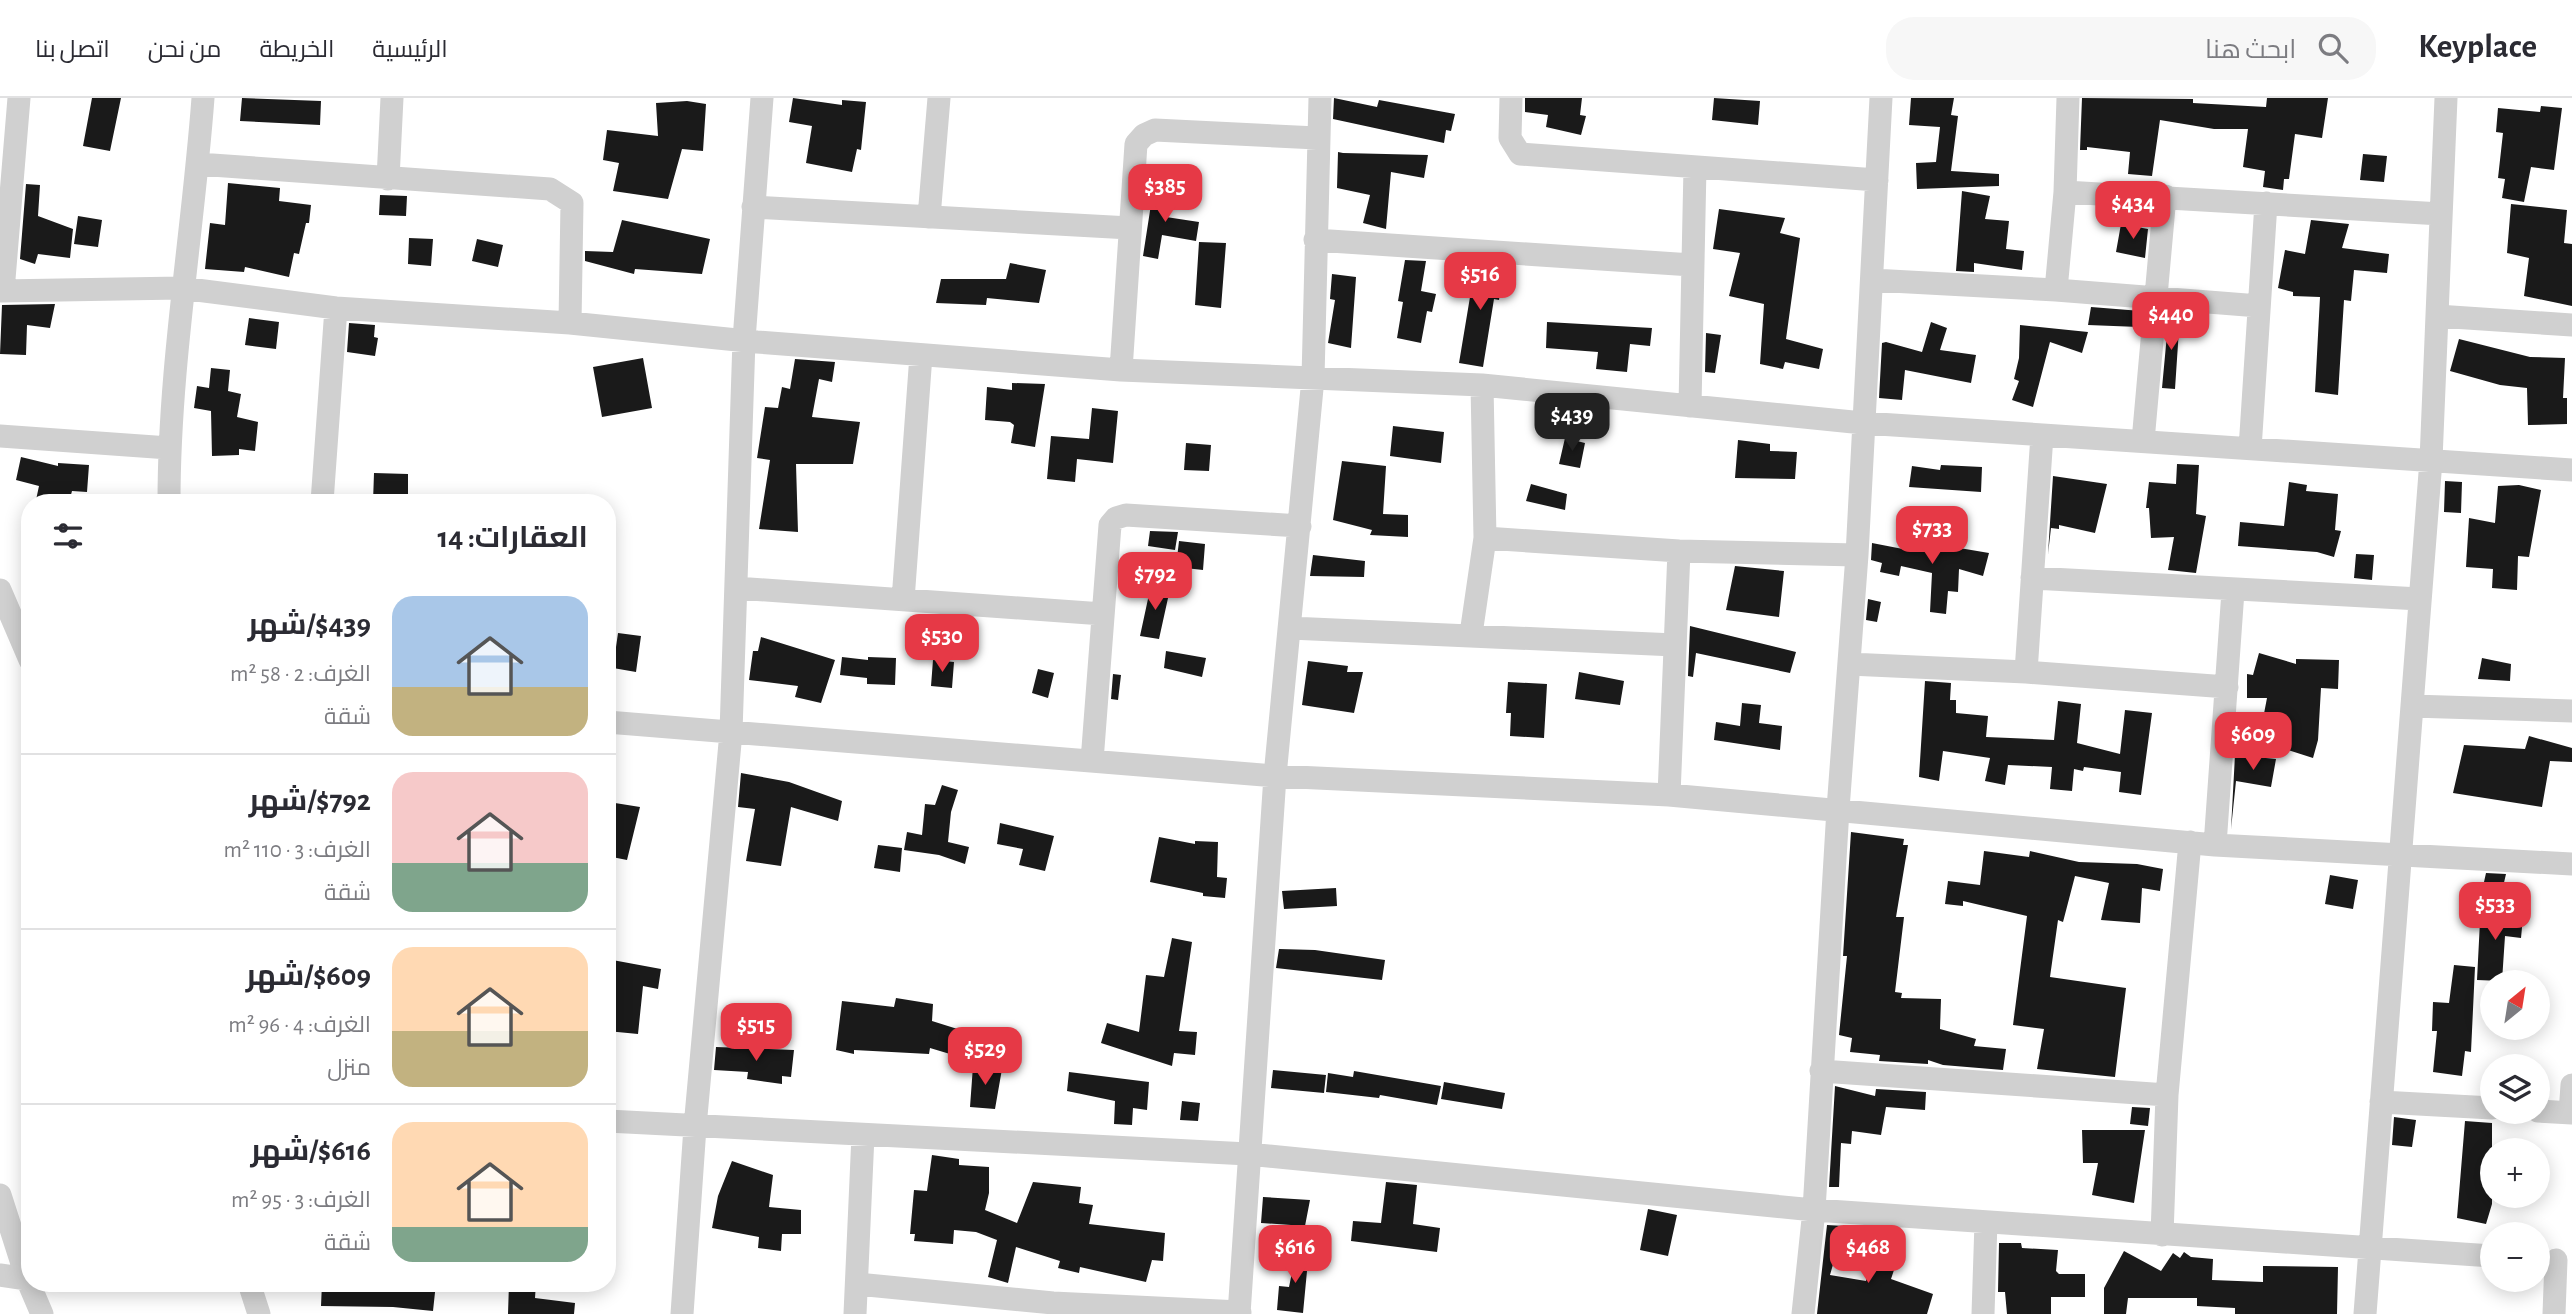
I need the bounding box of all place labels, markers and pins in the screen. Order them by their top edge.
pin: $385 [1124,164,1206,224]
pin: $434 [2092,181,2174,241]
pin: $516 [1439,252,1521,312]
pin: $440 [2130,292,2212,352]
pin: $439 [1531,394,1613,453]
pin: $733 [1891,506,1973,566]
pin: $792 [1114,552,1196,612]
pin: $530 [901,614,983,674]
pin: $609 [2212,712,2294,772]
pin: $533 [2454,882,2536,942]
pin: $515 [715,1004,797,1063]
pin: $529 [944,1028,1026,1087]
pin: $616 [1254,1226,1336,1285]
pin: $468 [1827,1226,1909,1285]

